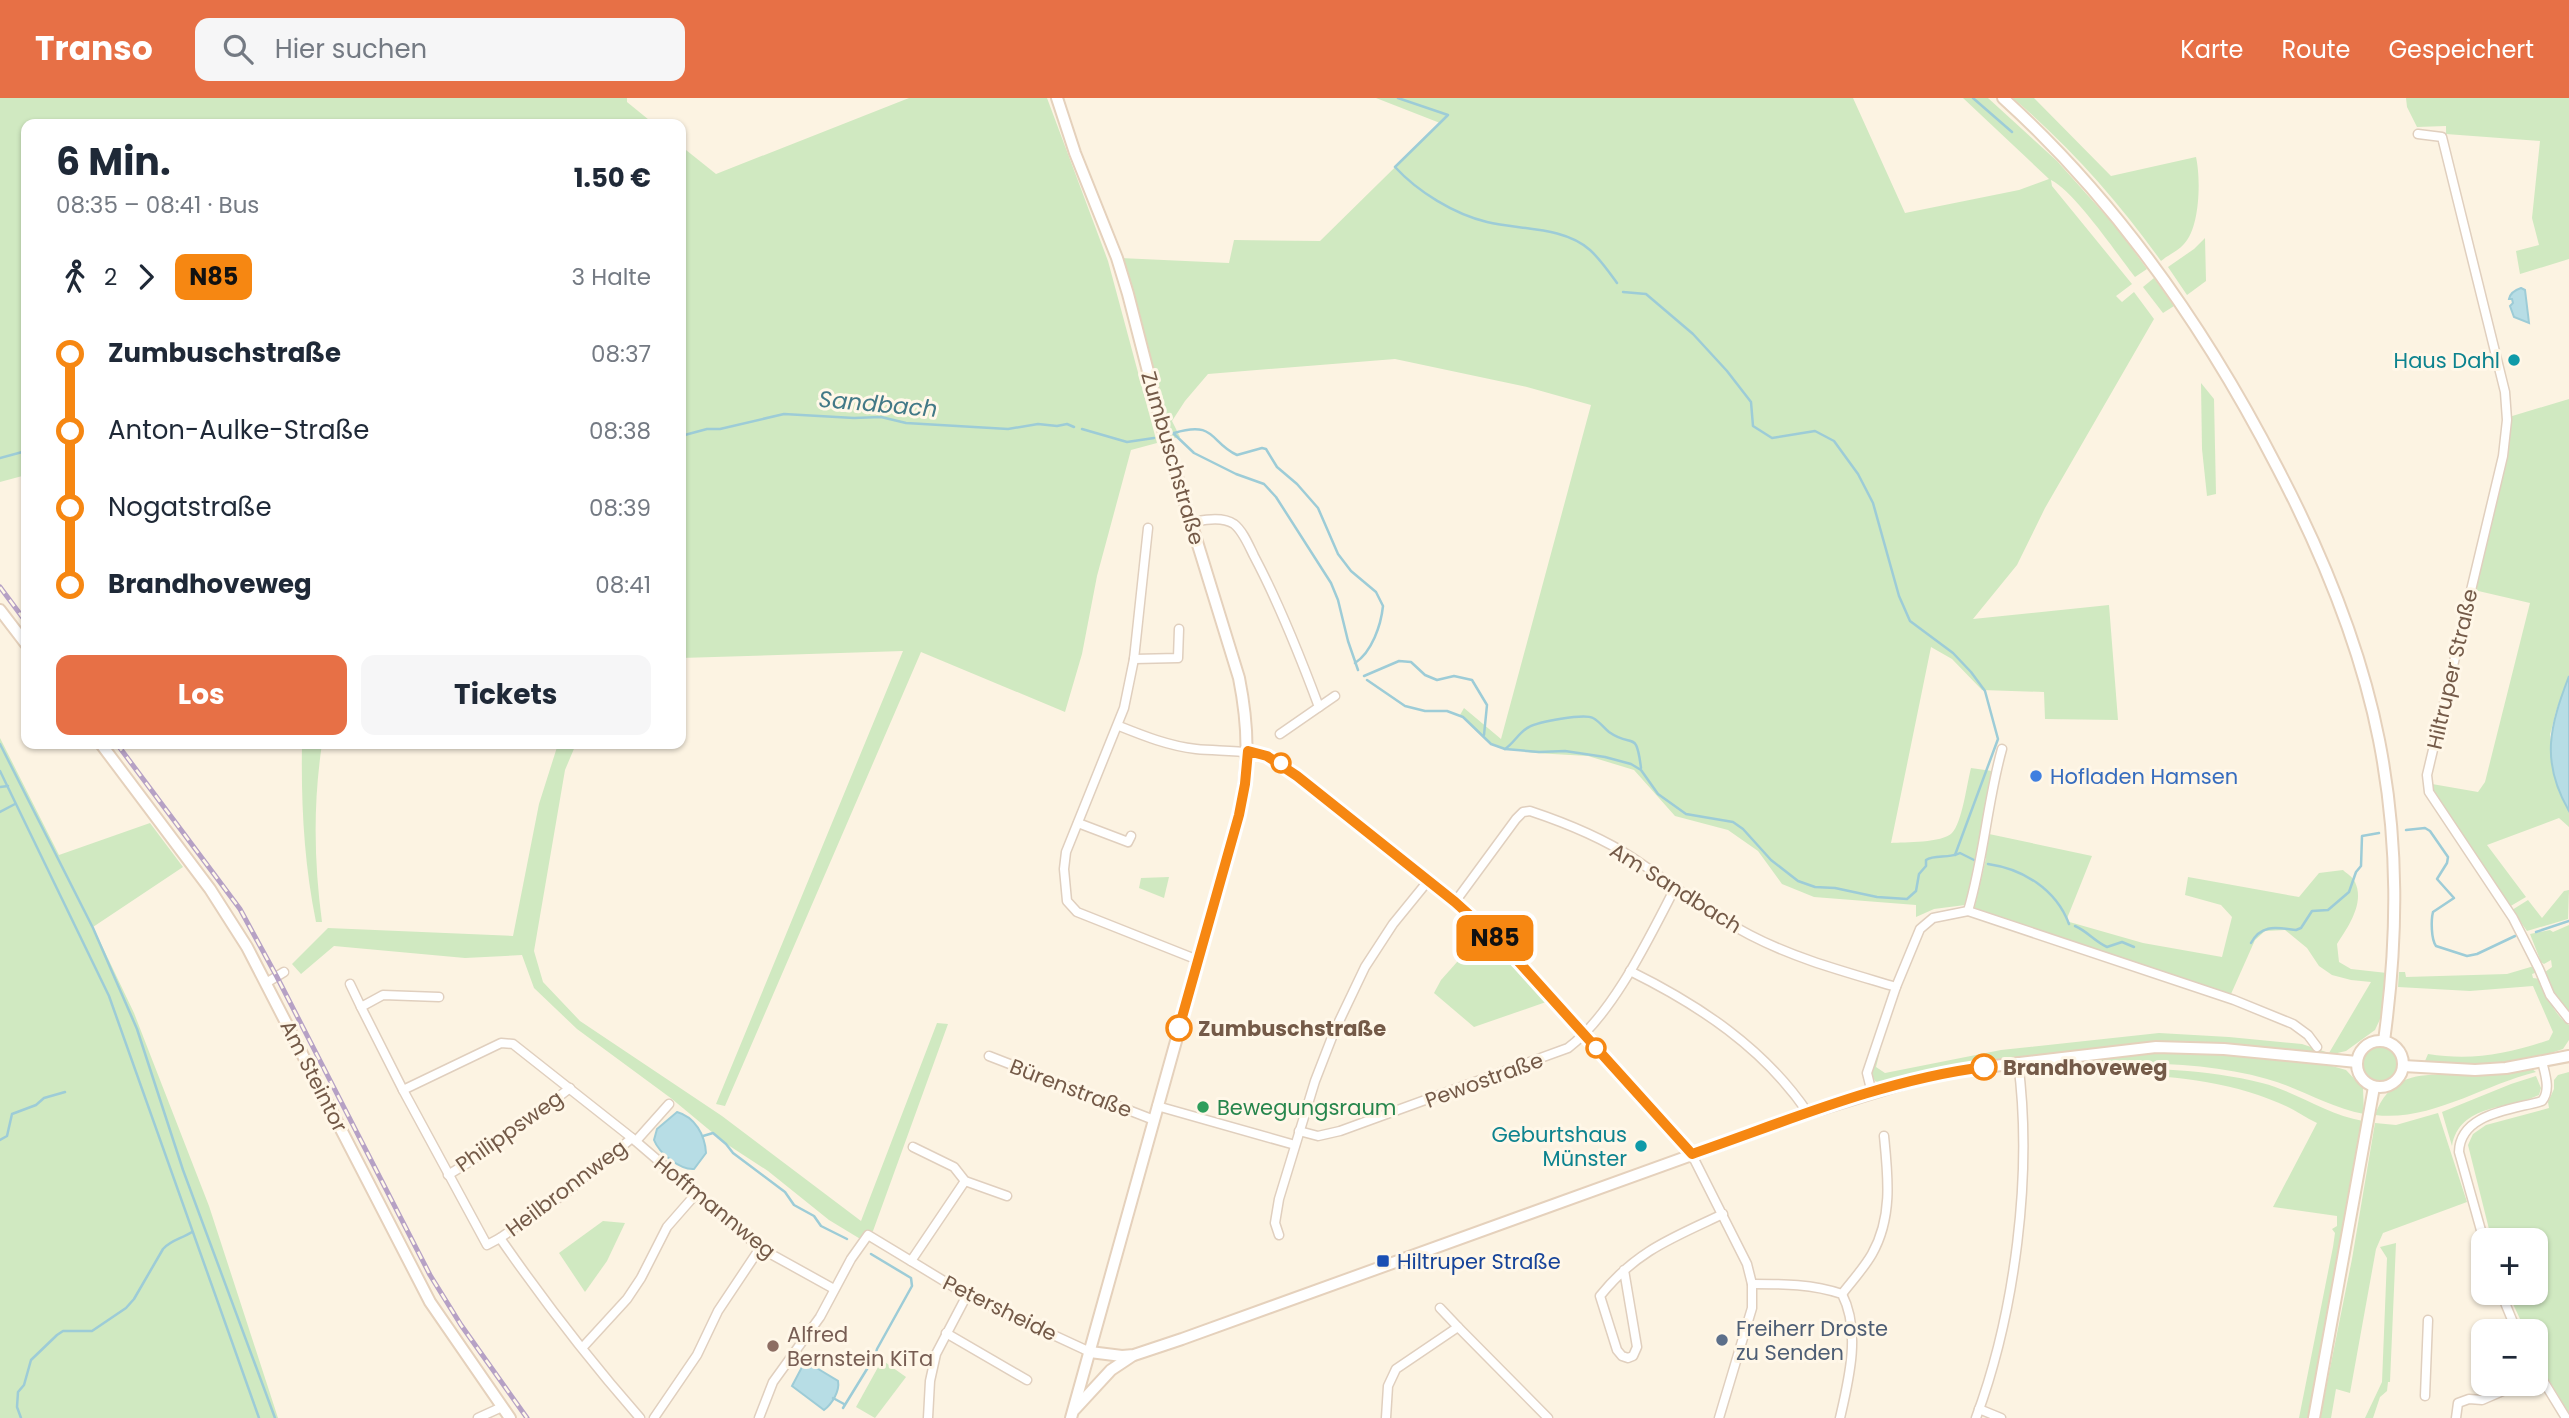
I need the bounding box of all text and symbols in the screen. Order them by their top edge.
search box [195,18,685,81]
text: Transo [35,25,153,72]
icon: search [219,30,257,68]
text: Hier suchen [275,31,427,67]
text: Karte [2180,33,2243,66]
text: Route [2281,33,2350,66]
text: Gespeichert [2388,33,2534,66]
text: 6 Min. [56,135,171,188]
text: 1.50 € [574,160,651,196]
text: 08:35 – 08:41 · Bus [56,189,259,221]
icon: walk [56,258,94,296]
icon: forward [127,258,165,296]
text: N85 [189,260,238,293]
text: 2 [104,261,117,293]
text: 3 Halte [572,261,651,293]
text: Zumbuschstraße [108,335,341,371]
text: 08:37 [591,338,651,370]
place label: Haus Dahl [2394,346,2500,375]
marker: Haus Dahl [2506,352,2522,368]
street label: Zumbuschstraße [1134,368,1212,548]
water label: Sandbach [817,383,939,425]
text: Anton-Aulke-Straße [108,412,369,448]
text: 08:38 [589,415,651,447]
text: Nogatstraße [108,489,272,525]
text: 08:39 [589,492,651,524]
text: Brandhoveweg [108,566,312,602]
text: 08:41 [595,569,651,601]
street label: Hiltruper Straße [2419,586,2485,752]
button: Los [56,655,347,735]
button: Tickets [361,655,651,735]
unlabelled marker [1271,753,1291,773]
place label: Hofladen Hamsen [2050,762,2238,791]
marker: Hofladen Hamsen [2028,768,2044,784]
street label: Am Sandbach [1605,836,1747,940]
line badge: N85 [1455,915,1535,961]
text: N85 [1470,921,1520,954]
place label: Zumbuschstraße [1198,1014,1386,1043]
street label: Am Steintor [273,1015,355,1137]
marker: Zumbuschstraße [1166,1015,1192,1041]
unlabelled marker [1586,1038,1606,1058]
street label: Pewostraße [1421,1045,1547,1115]
street label: Bürenstraße [1006,1051,1136,1125]
place label: Brandhoveweg [2003,1053,2168,1082]
marker: Brandhoveweg [1971,1054,1997,1080]
street label: Philippsweg [450,1083,568,1179]
place label: Bewegungsraum [1217,1093,1396,1122]
marker: Bewegungsraum [1195,1099,1211,1115]
place label: Geburtshaus Münster [1492,1120,1627,1173]
street label: Heilbronnweg [500,1133,632,1243]
marker: Geburtshaus Münster [1633,1138,1649,1154]
street label: Hoffmannweg [648,1149,782,1265]
map controls [2471,1228,2548,1396]
button: + [2471,1228,2548,1305]
place label: Hiltruper Straße [1397,1247,1561,1276]
marker: Hiltruper Straße [1375,1253,1391,1269]
street label: Petersheide [938,1268,1062,1348]
place label: Freiherr Droste zu Senden [1736,1314,1888,1367]
button: − [2471,1319,2548,1396]
place label: Alfred Bernstein KiTa [787,1320,933,1373]
marker: Freiherr Droste zu Senden [1714,1332,1730,1348]
marker: Alfred Bernstein KiTa [765,1338,781,1354]

